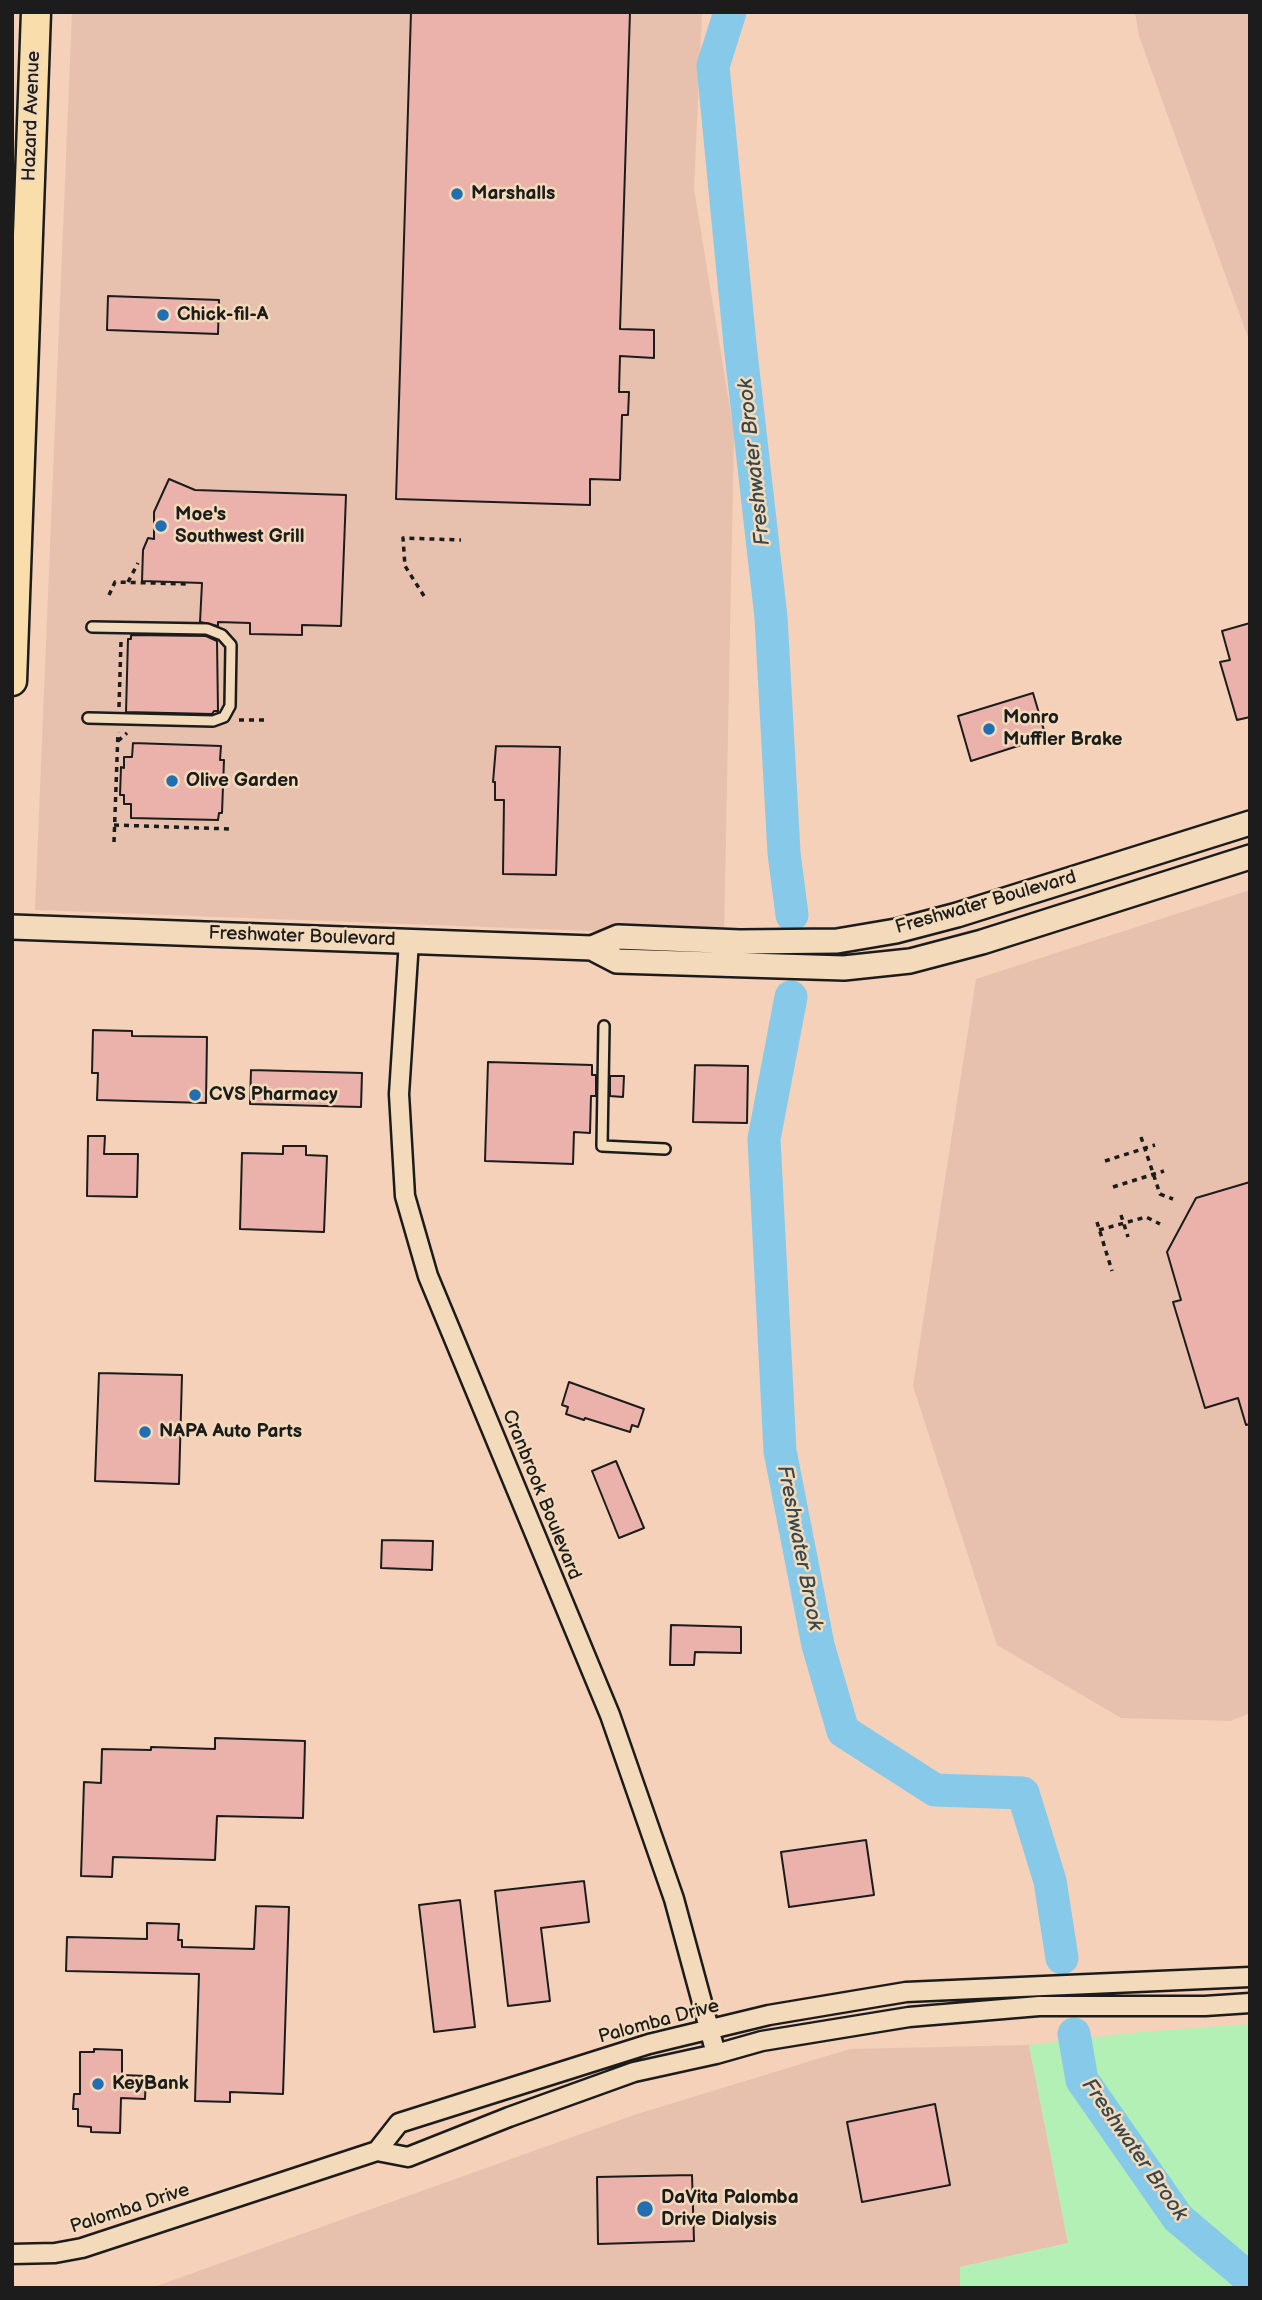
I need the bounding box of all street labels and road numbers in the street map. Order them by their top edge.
street label: Hazard Avenue [18,50,46,182]
street label: Freshwater Boulevard [893,866,1079,940]
street label: Freshwater Boulevard [208,922,396,952]
street label: Cranbrook Boulevard [496,1407,586,1583]
street label: Palomba Drive [596,1995,722,2049]
street label: Palomba Drive [68,2179,192,2239]

